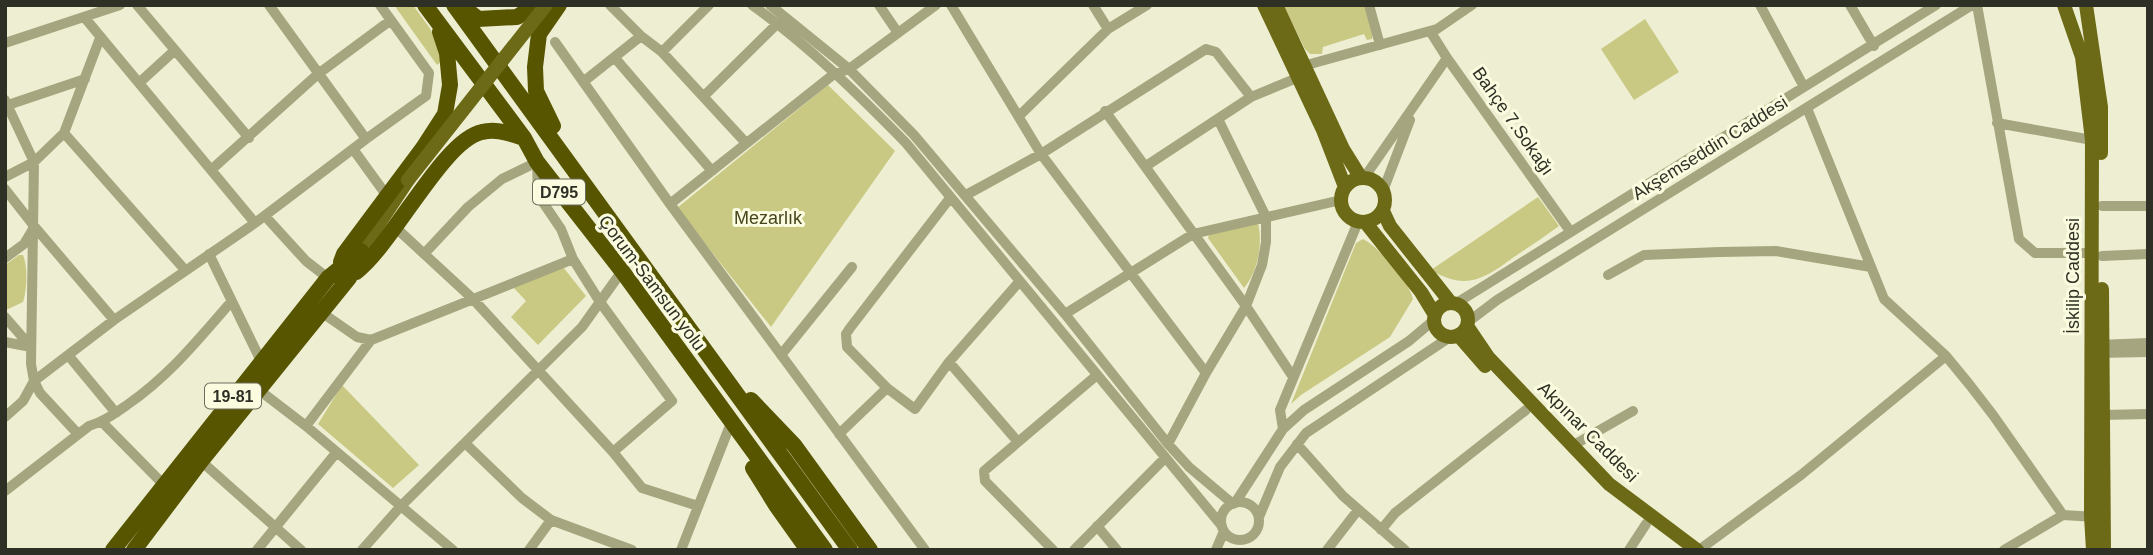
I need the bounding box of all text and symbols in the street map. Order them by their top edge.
street label: Bahçe 7.Sokağı [1468,63,1558,179]
street label: Akşemseddin Caddesi [1629,92,1791,204]
road number: D795 [533,180,585,204]
park label: Mezarlık [734,208,803,228]
street label: Çorum-Samsun yolu [595,211,709,355]
street label: İskilip Caddesi [2063,218,2083,334]
street label: Akpınar Caddesi [1534,378,1642,486]
road number: 19-81 [205,384,261,408]

